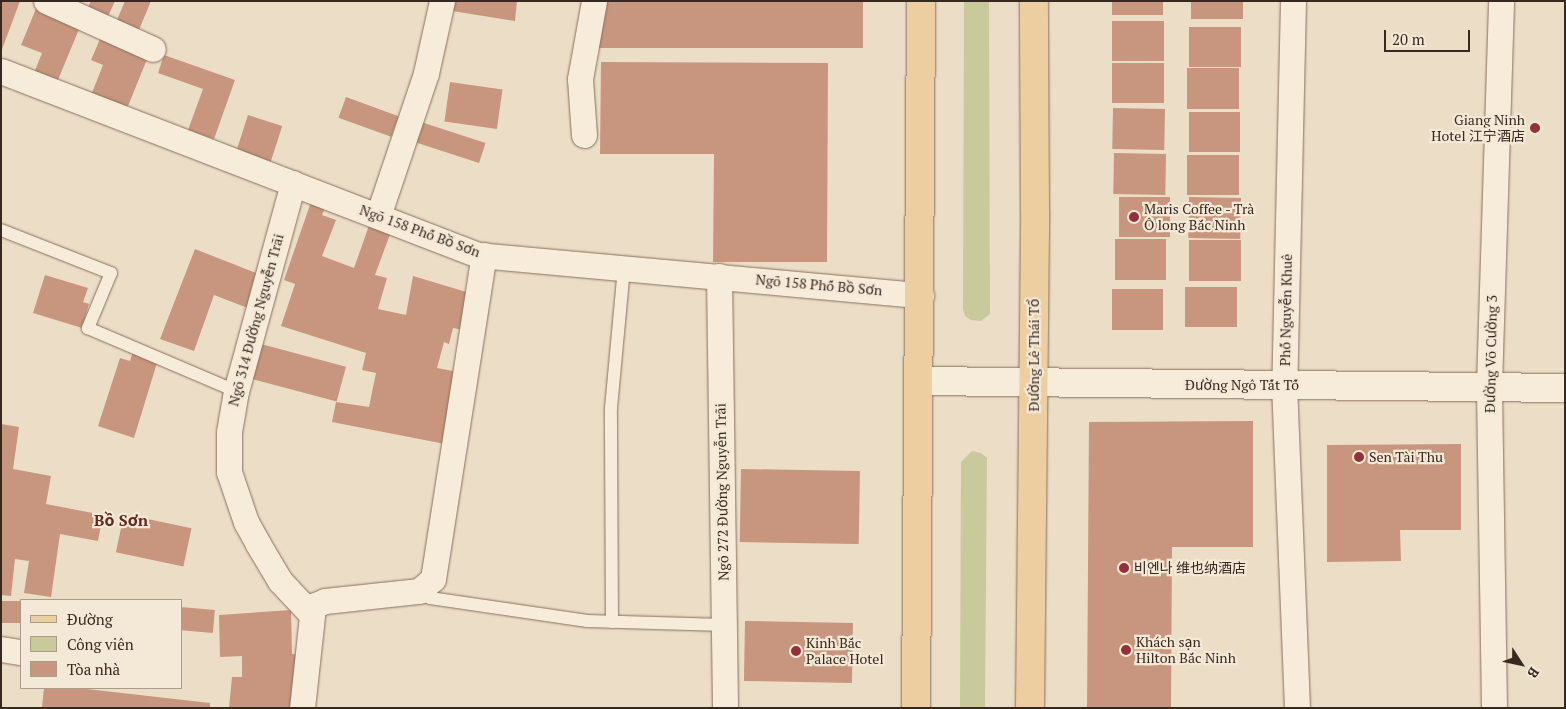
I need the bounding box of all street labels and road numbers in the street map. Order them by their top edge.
street label: Ngõ 158 Phố Bồ Sơn [357,201,483,261]
street label: Ngõ 314 Đường Nguyễn Trãi [225,232,287,408]
street label: Phố Nguyễn Khuê [1277,254,1295,366]
street label: Ngõ 158 Phố Bồ Sơn [755,271,883,299]
street label: Đường Võ Cường 3 [1482,295,1500,413]
street label: Đường Lê Thái Tổ [1026,299,1042,411]
street label: Đường Ngô Tất Tố [1185,377,1299,393]
street label: Ngõ 272 Đường Nguyễn Trãi [712,403,732,581]

